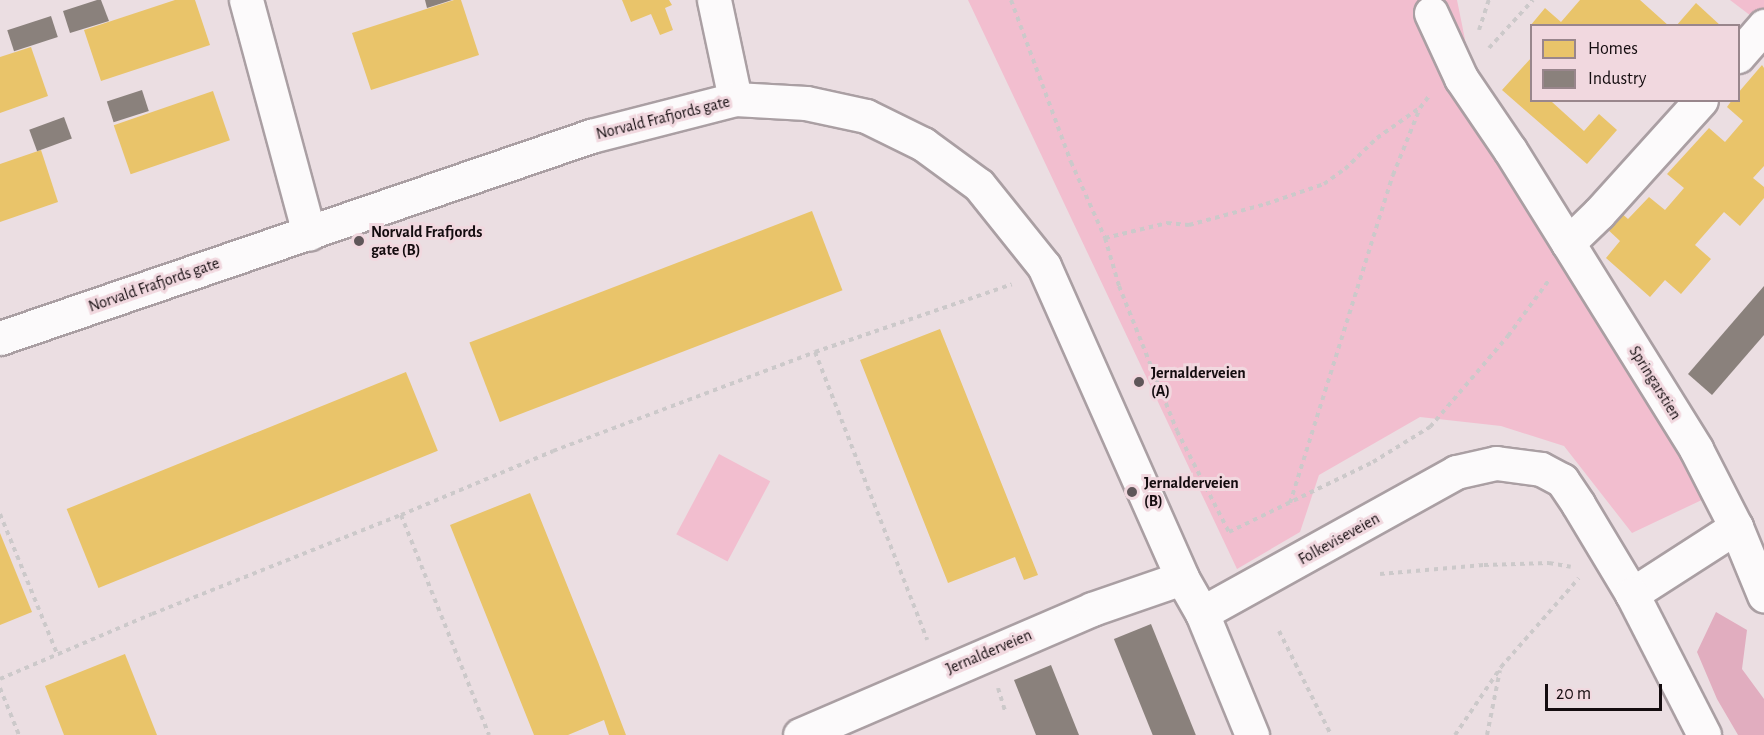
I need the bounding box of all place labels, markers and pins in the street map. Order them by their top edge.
place label: Norvald Frafjords gate (B) [371,222,482,260]
marker: Norvald Frafjords gate (B) [352,234,366,248]
place label: Jernalderveien (A) [1151,363,1246,401]
marker: Jernalderveien (A) [1132,375,1146,389]
place label: Jernalderveien (B) [1144,473,1239,511]
marker: Jernalderveien (B) [1125,485,1139,499]

